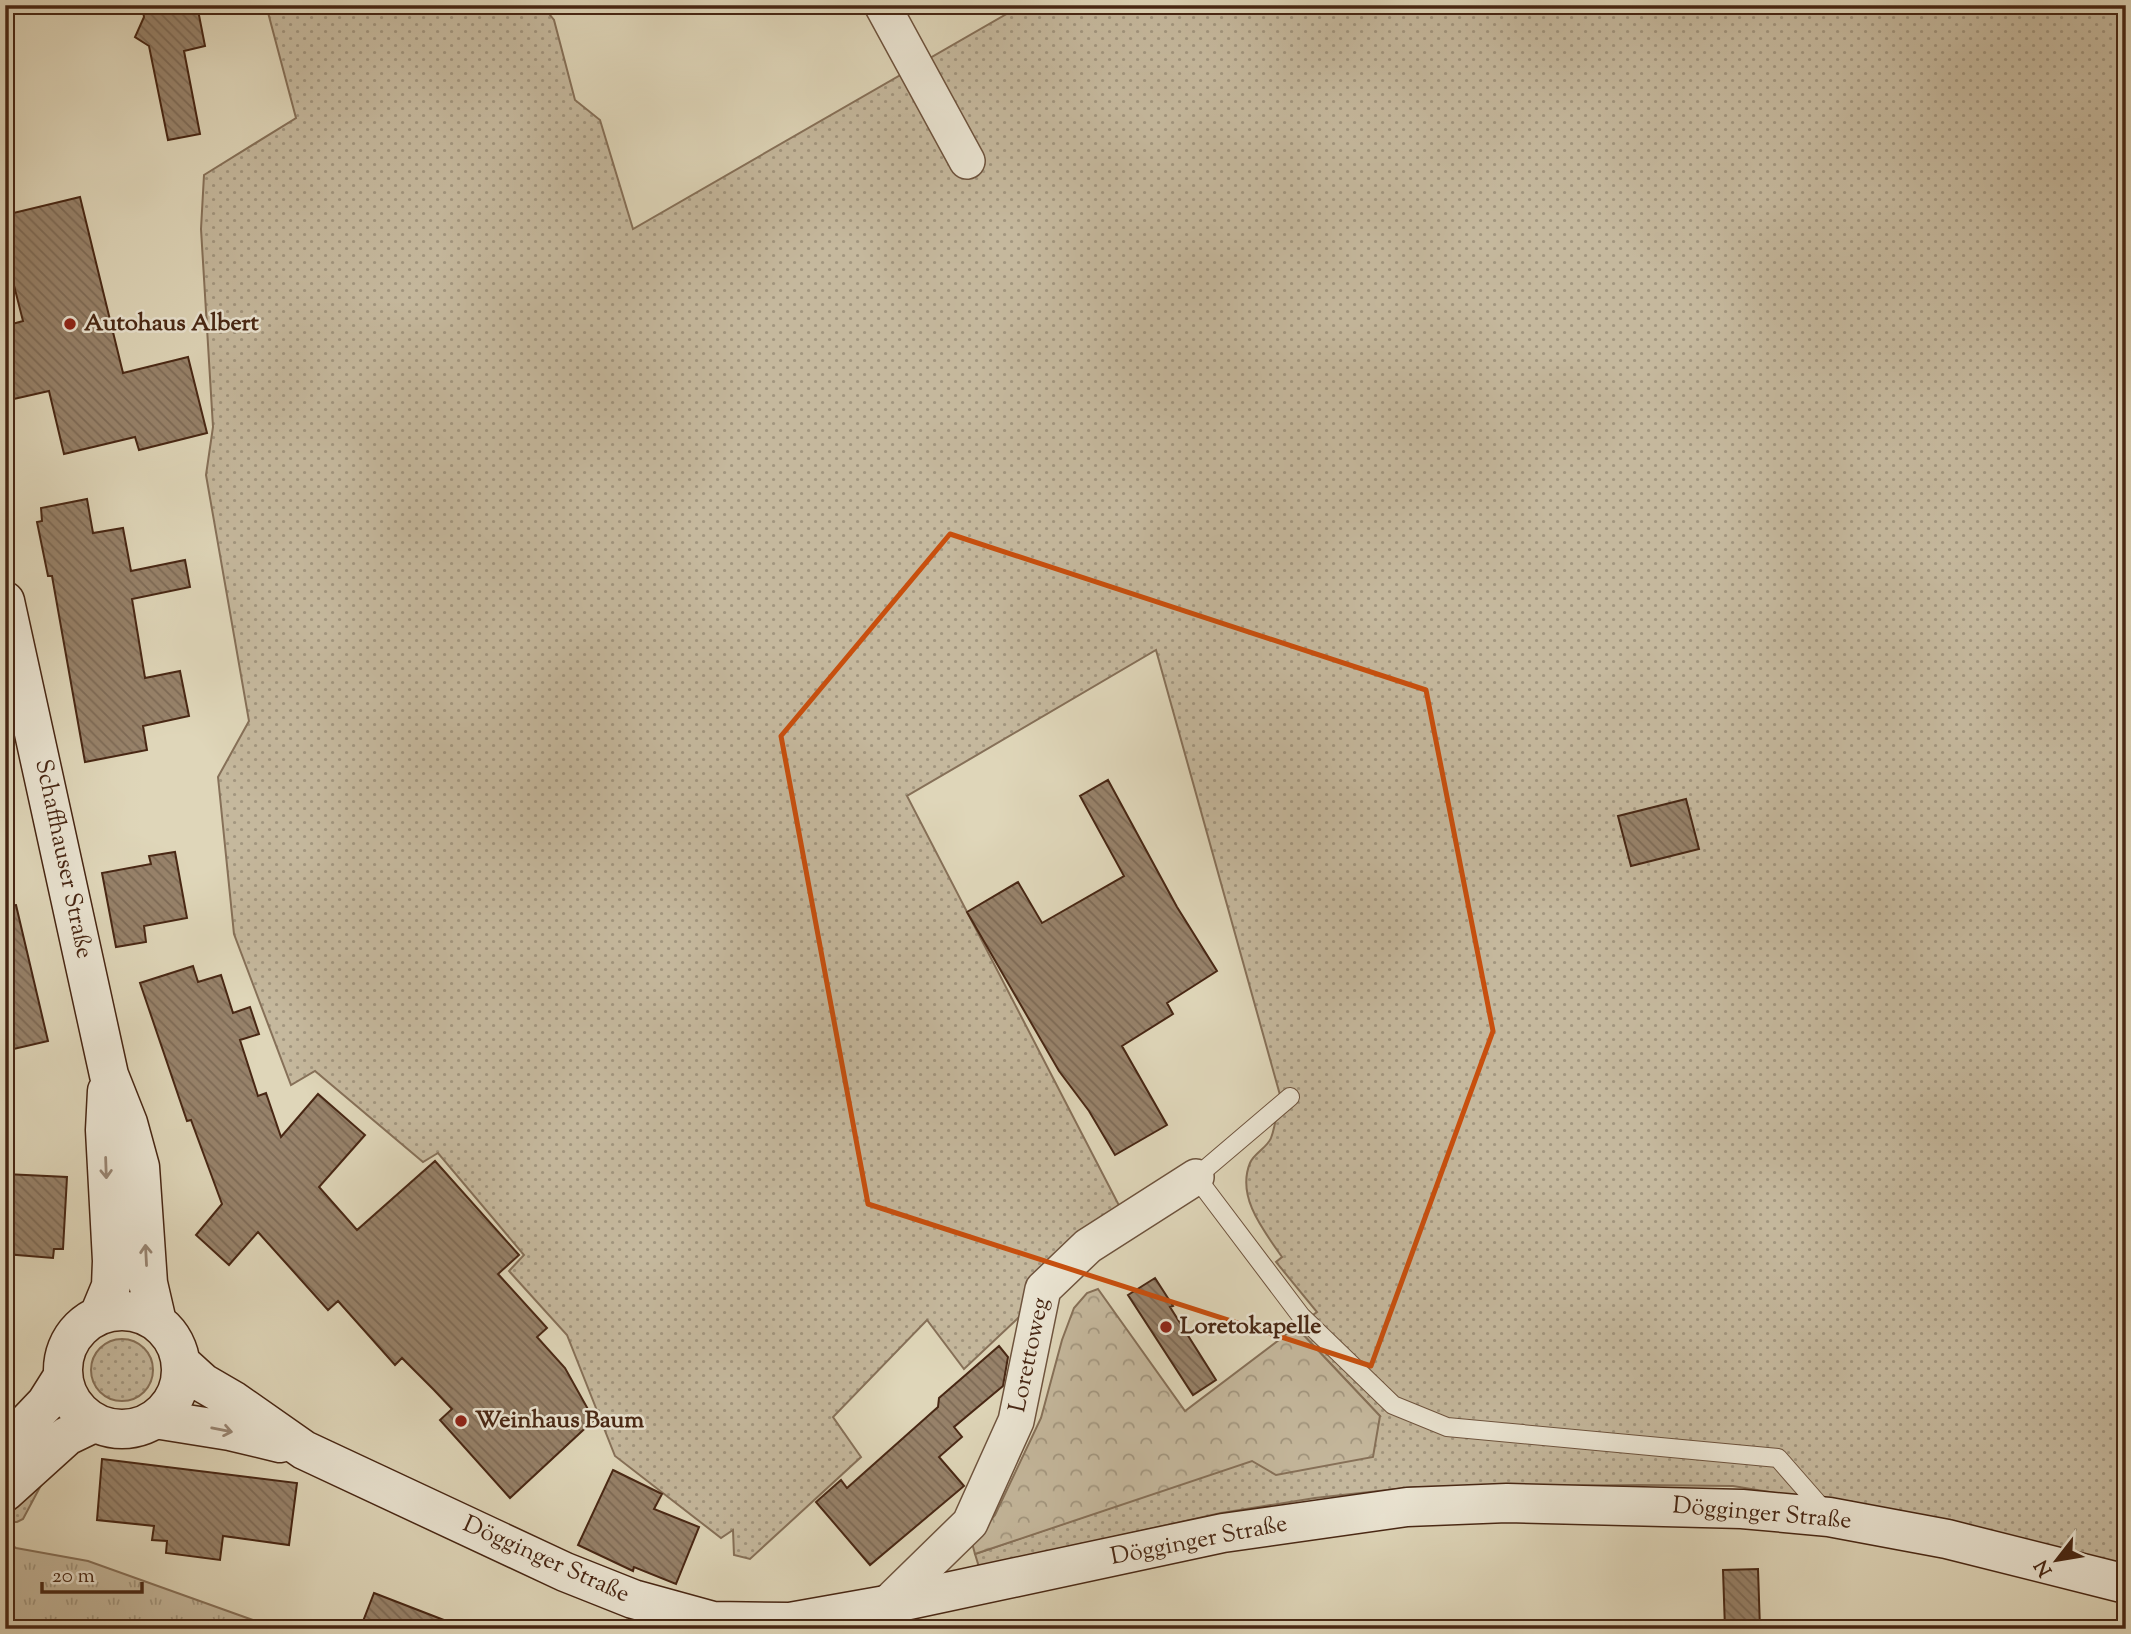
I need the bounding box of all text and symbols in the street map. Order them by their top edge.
place label: Autohaus Albert [84,307,260,341]
marker: Autohaus Albert [62,316,78,332]
street label: Schaffhauser Straße [25,756,101,962]
one-way arrow [100,1156,113,1179]
one-way arrow [140,1244,153,1267]
street label: Lorettoweg [1001,1294,1059,1416]
place label: Loretokapelle [1180,1310,1322,1344]
marker: Loretokapelle [1158,1319,1174,1335]
place label: Weinhaus Baum [475,1404,644,1438]
marker: Weinhaus Baum [453,1413,469,1429]
one-way arrow [210,1423,233,1437]
street label: Dögginger Straße [1671,1489,1853,1539]
street label: Dögginger Straße [1108,1507,1290,1575]
street label: Dögginger Straße [457,1508,635,1612]
north arrow [2022,1526,2092,1596]
scale bar [42,1550,142,1594]
text: N [2029,1554,2060,1581]
text: 20 m [52,1562,95,1592]

